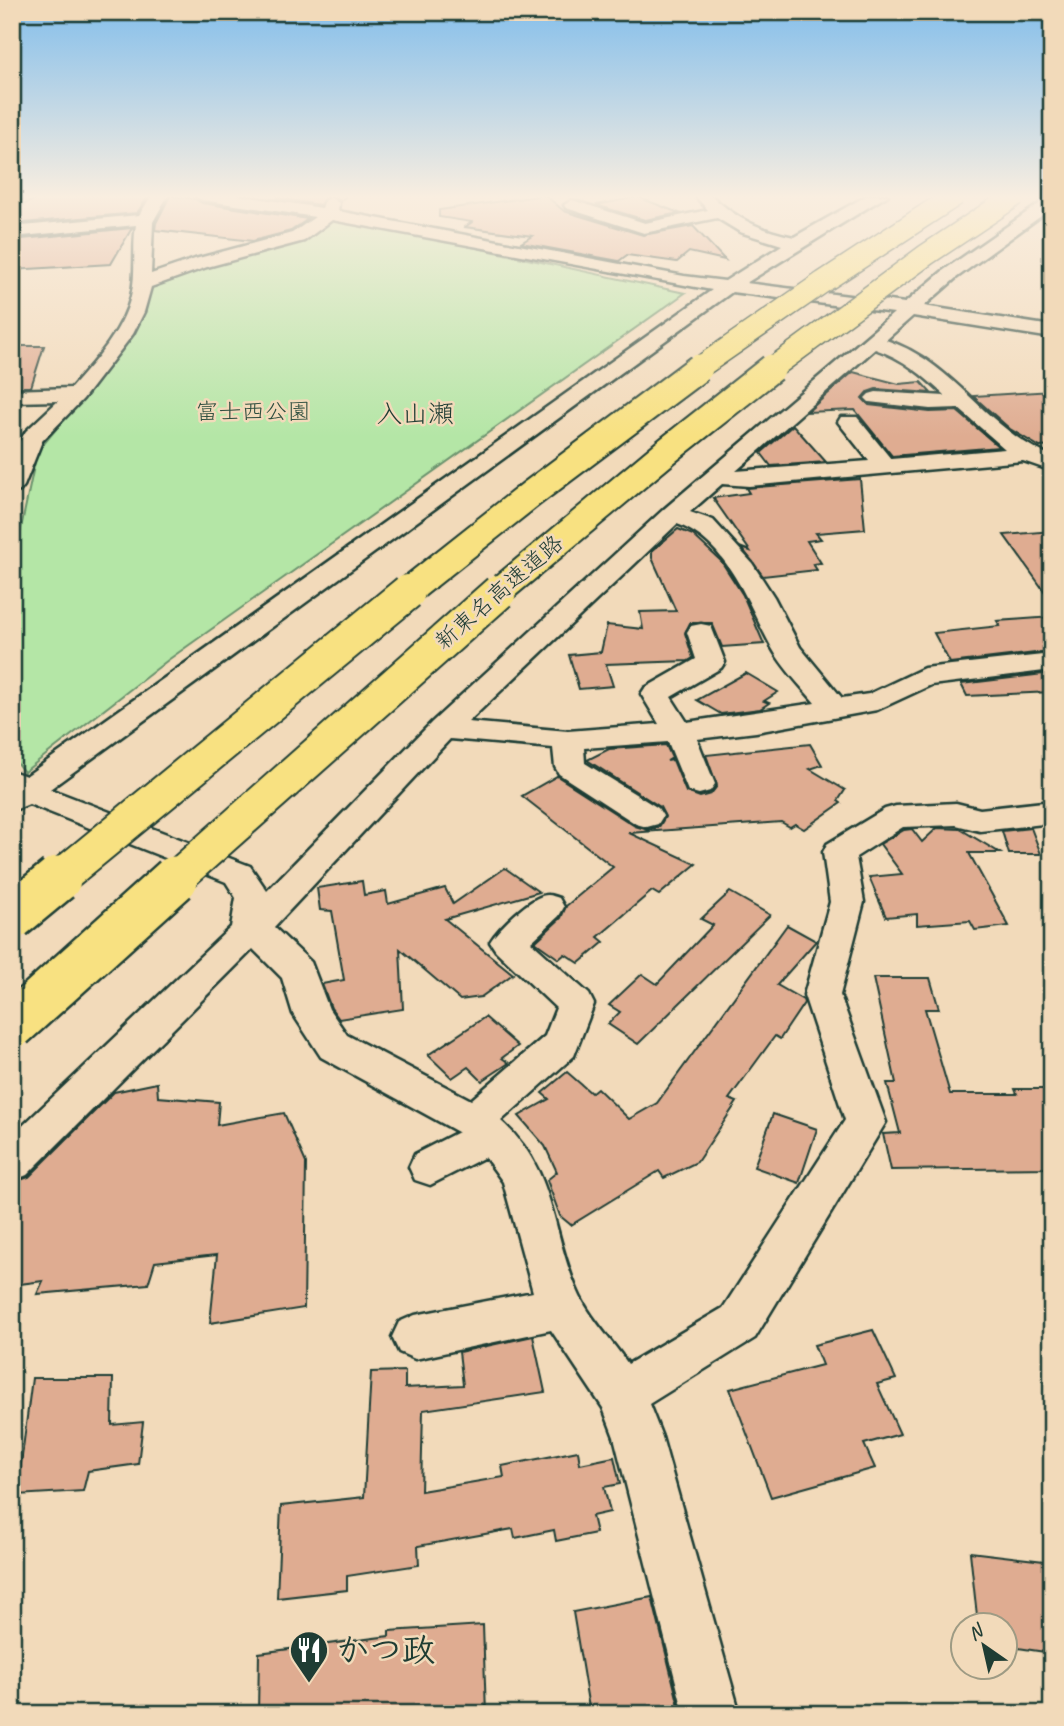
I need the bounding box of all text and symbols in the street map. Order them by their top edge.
park label: 富士西公園 [196,397,311,426]
district label: 入山瀬 [376,397,454,430]
street label: 新東名高速道路 [429,528,569,656]
north arrow [948,1610,1018,1680]
text: N [963,1618,989,1646]
restaurant icon: かつ政 [288,1629,330,1684]
place label: かつ政 [336,1629,435,1671]

